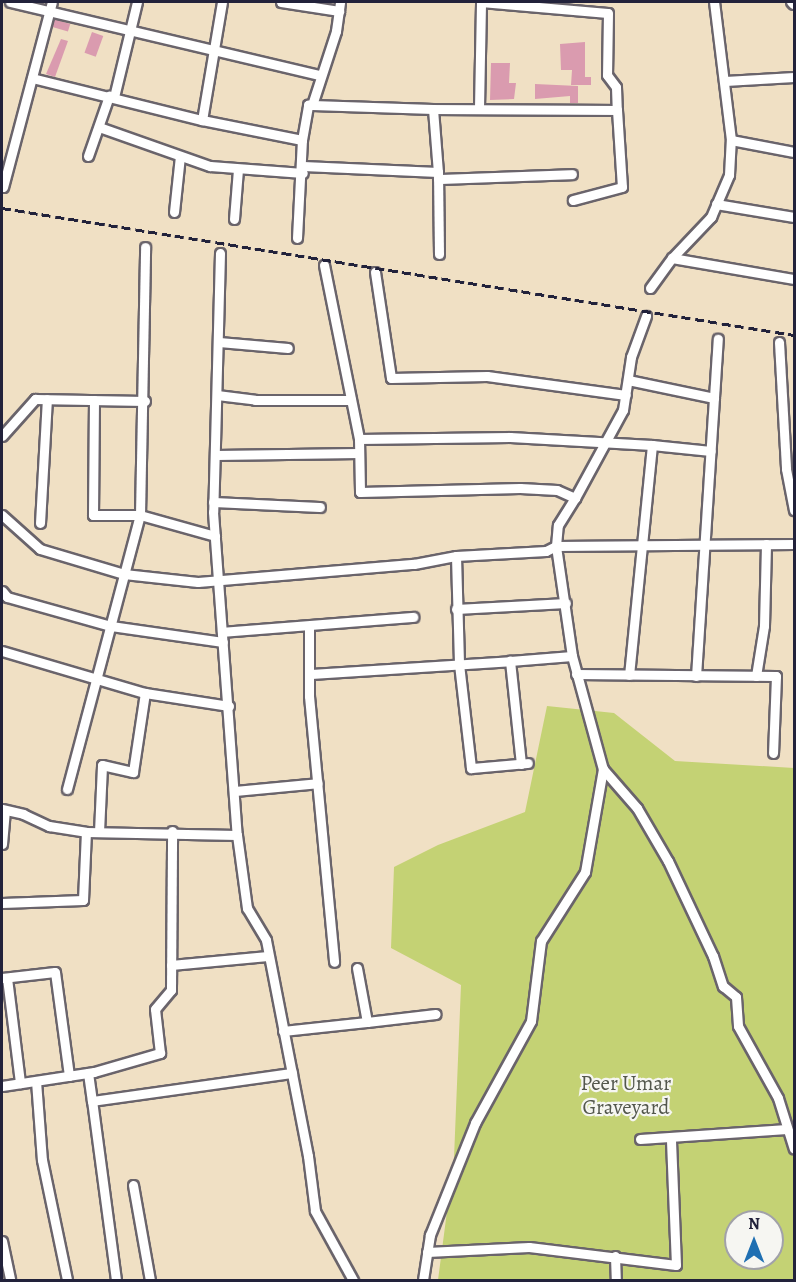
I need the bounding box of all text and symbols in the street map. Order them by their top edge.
park label: Peer Umar Graveyard [581,1070,671,1120]
north arrow [724,1210,784,1270]
text: N [748,1213,760,1235]

